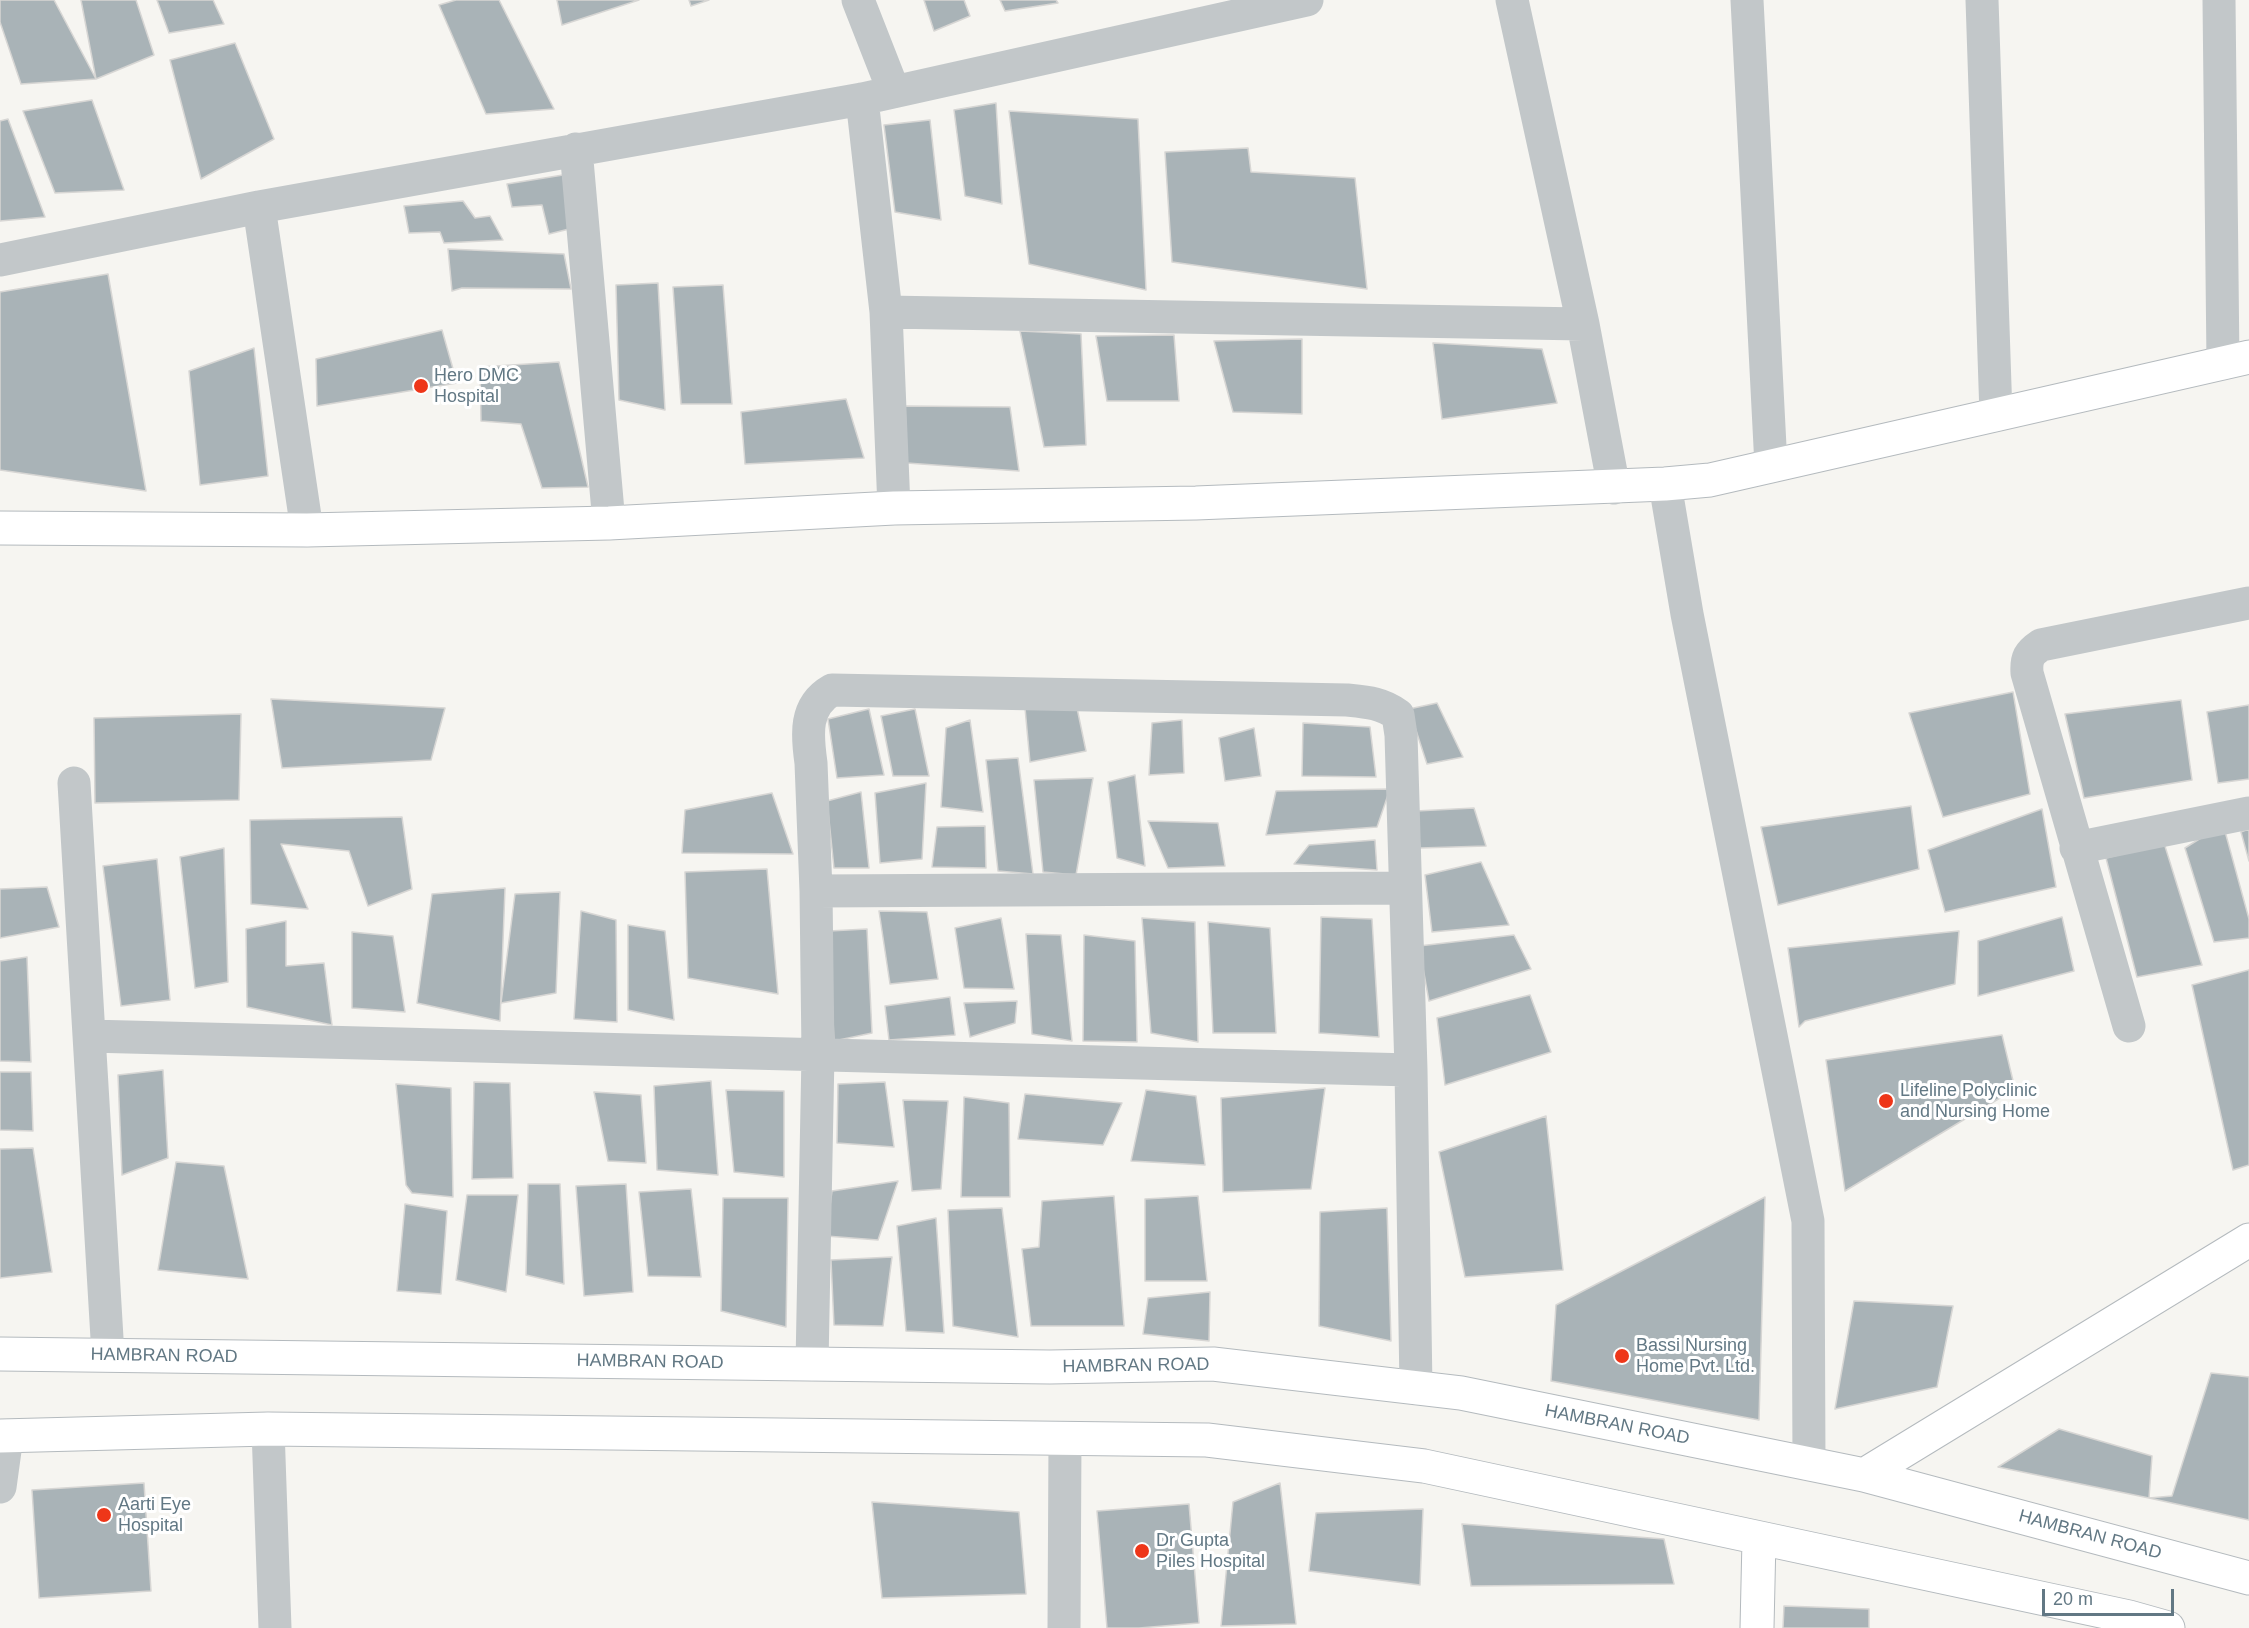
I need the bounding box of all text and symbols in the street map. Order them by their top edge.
place label: Hero DMC Hospital [434,365,519,407]
marker: Hero DMC Hospital [412,377,430,395]
place label: Lifeline Polyclinic and Nursing Home [1900,1080,2050,1122]
marker: Lifeline Polyclinic and Nursing Home [1877,1092,1895,1110]
place label: Bassi Nursing Home Pvt. Ltd. [1636,1335,1755,1378]
street label: HAMBRAN ROAD [90,1344,238,1368]
marker: Bassi Nursing Home Pvt. Ltd. [1613,1347,1631,1365]
street label: HAMBRAN ROAD [576,1350,724,1374]
street label: HAMBRAN ROAD [1062,1354,1210,1378]
street label: HAMBRAN ROAD [1543,1400,1691,1450]
place label: Aarti Eye Hospital [118,1494,191,1537]
marker: Aarti Eye Hospital [95,1506,113,1524]
street label: HAMBRAN ROAD [2016,1506,2164,1564]
place label: Dr Gupta Piles Hospital [1156,1530,1265,1572]
marker: Dr Gupta Piles Hospital [1133,1542,1151,1560]
scale bar [2045,1577,2177,1615]
text: 20 m [2053,1589,2093,1609]

